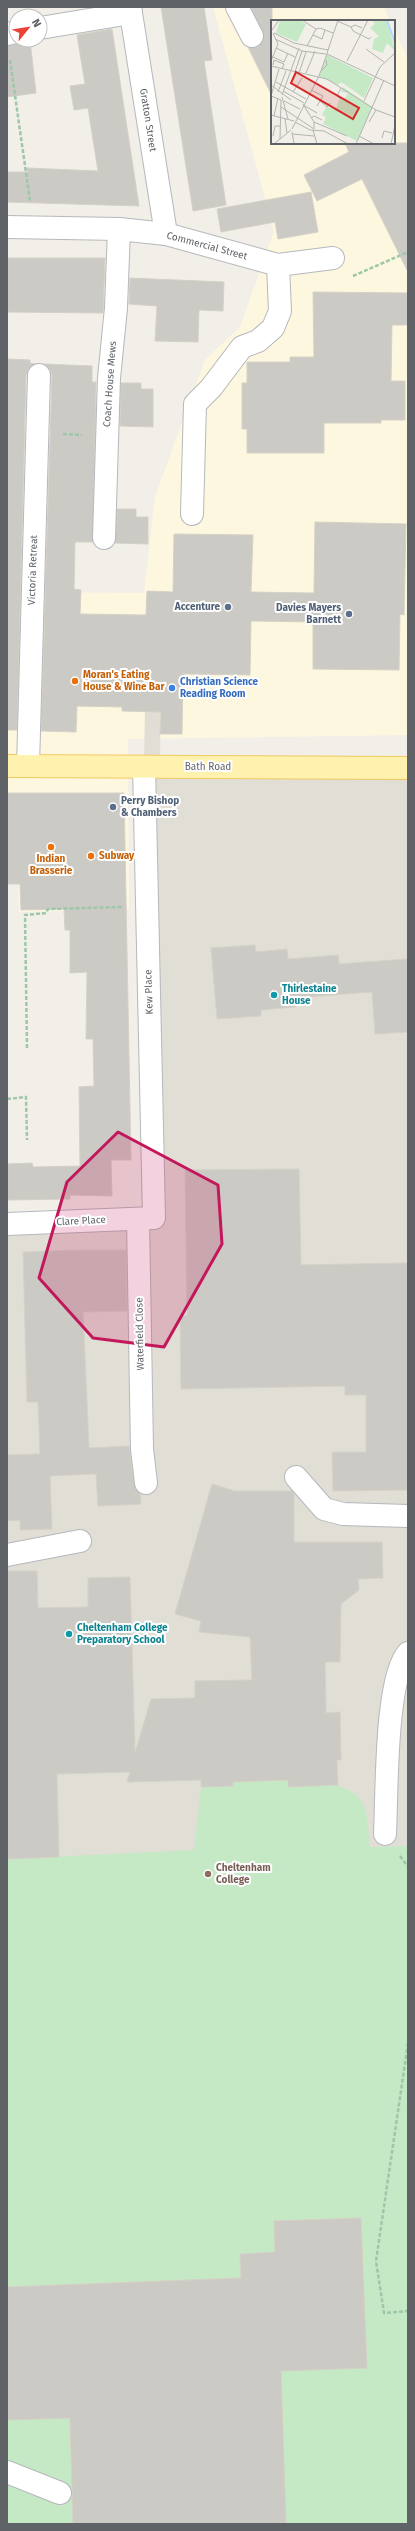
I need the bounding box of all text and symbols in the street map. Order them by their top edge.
north arrow [8,8,48,48]
text: N [29,17,44,30]
inset map [271,20,395,144]
street label: Gratton Street [137,88,159,153]
street label: Commercial Street [165,229,249,263]
street label: Coach House Mews [101,340,119,427]
street label: Victoria Retreat [26,534,40,605]
place label: Accenture [174,601,220,613]
marker: Accenture [223,602,233,612]
place label: Davies Mayers Barnett [276,602,341,626]
marker: Davies Mayers Barnett [344,609,354,619]
place label: Moran's Eating House & Wine Bar [83,669,166,693]
marker: Moran's Eating House & Wine Bar [70,676,80,686]
place label: Christian Science Reading Room [180,676,259,700]
marker: Christian Science Reading Room [167,683,177,693]
street label: Bath Road [185,761,231,773]
place label: Perry Bishop & Chambers [121,795,179,819]
marker: Perry Bishop & Chambers [108,802,118,812]
marker: Indian Brasserie [46,842,56,852]
place label: Subway [99,850,135,862]
marker: Subway [86,851,96,861]
place label: Indian Brasserie [30,853,73,877]
street label: Kew Place [142,969,156,1015]
place label: Thirlestaine House [282,983,337,1007]
marker: Thirlestaine House [269,990,279,1000]
street label: Clare Place [56,1214,106,1228]
street label: Waterfield Close [133,1297,147,1371]
place label: Cheltenham College Preparatory School [77,1622,168,1646]
marker: Cheltenham College Preparatory School [64,1629,74,1639]
place label: Cheltenham College [216,1862,271,1886]
marker: Cheltenham College [203,1869,213,1879]

